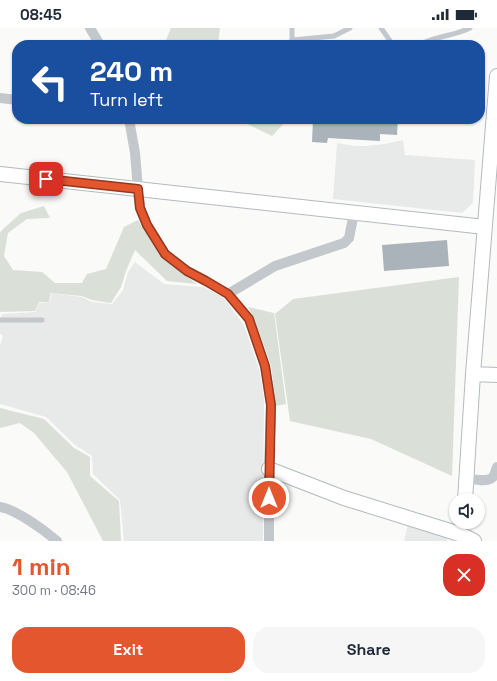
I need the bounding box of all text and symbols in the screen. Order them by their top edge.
text: 08:45 [20,5,62,24]
text: 240 m [90,53,173,89]
icon: left [24,56,76,108]
text: Turn left [90,88,163,111]
pin [29,162,63,196]
icon: arrive [35,168,57,190]
position arrow [248,477,290,519]
map controls [449,493,485,529]
button: sound [449,493,485,529]
text: 1 min [12,551,71,582]
button: close [443,554,485,596]
text: 300 m · 08:46 [12,582,96,599]
button: Exit [12,627,245,673]
button: Share [253,627,485,673]

